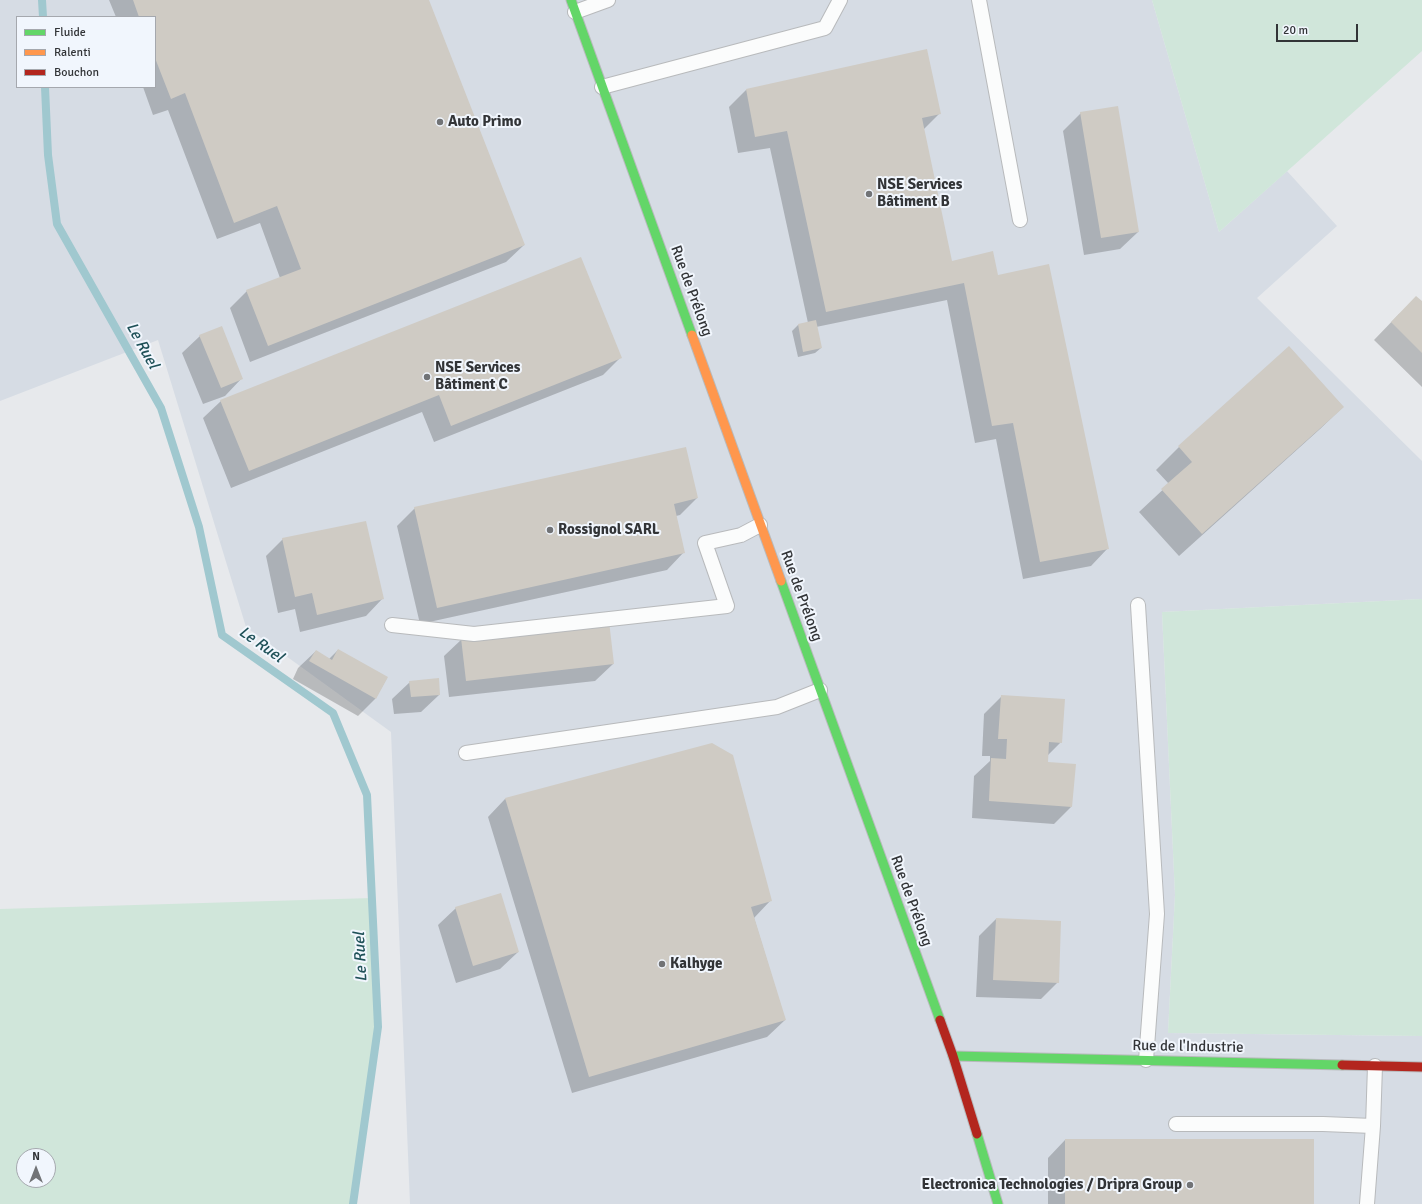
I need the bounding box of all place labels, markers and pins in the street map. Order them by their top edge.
place label: Auto Primo [448,113,522,131]
marker: Auto Primo [435,117,445,127]
place label: NSE Services Bâtiment B [877,176,962,211]
marker: NSE Services Bâtiment B [864,189,874,199]
place label: NSE Services Bâtiment C [435,359,520,394]
marker: NSE Services Bâtiment C [422,372,432,382]
place label: Rossignol SARL [558,521,660,539]
marker: Rossignol SARL [545,525,555,535]
place label: Kalhyge [670,955,722,973]
marker: Kalhyge [657,959,667,969]
place label: Electronica Technologies / Dripra Group [922,1176,1182,1194]
marker: Electronica Technologies / Dripra Group [1185,1180,1195,1190]

